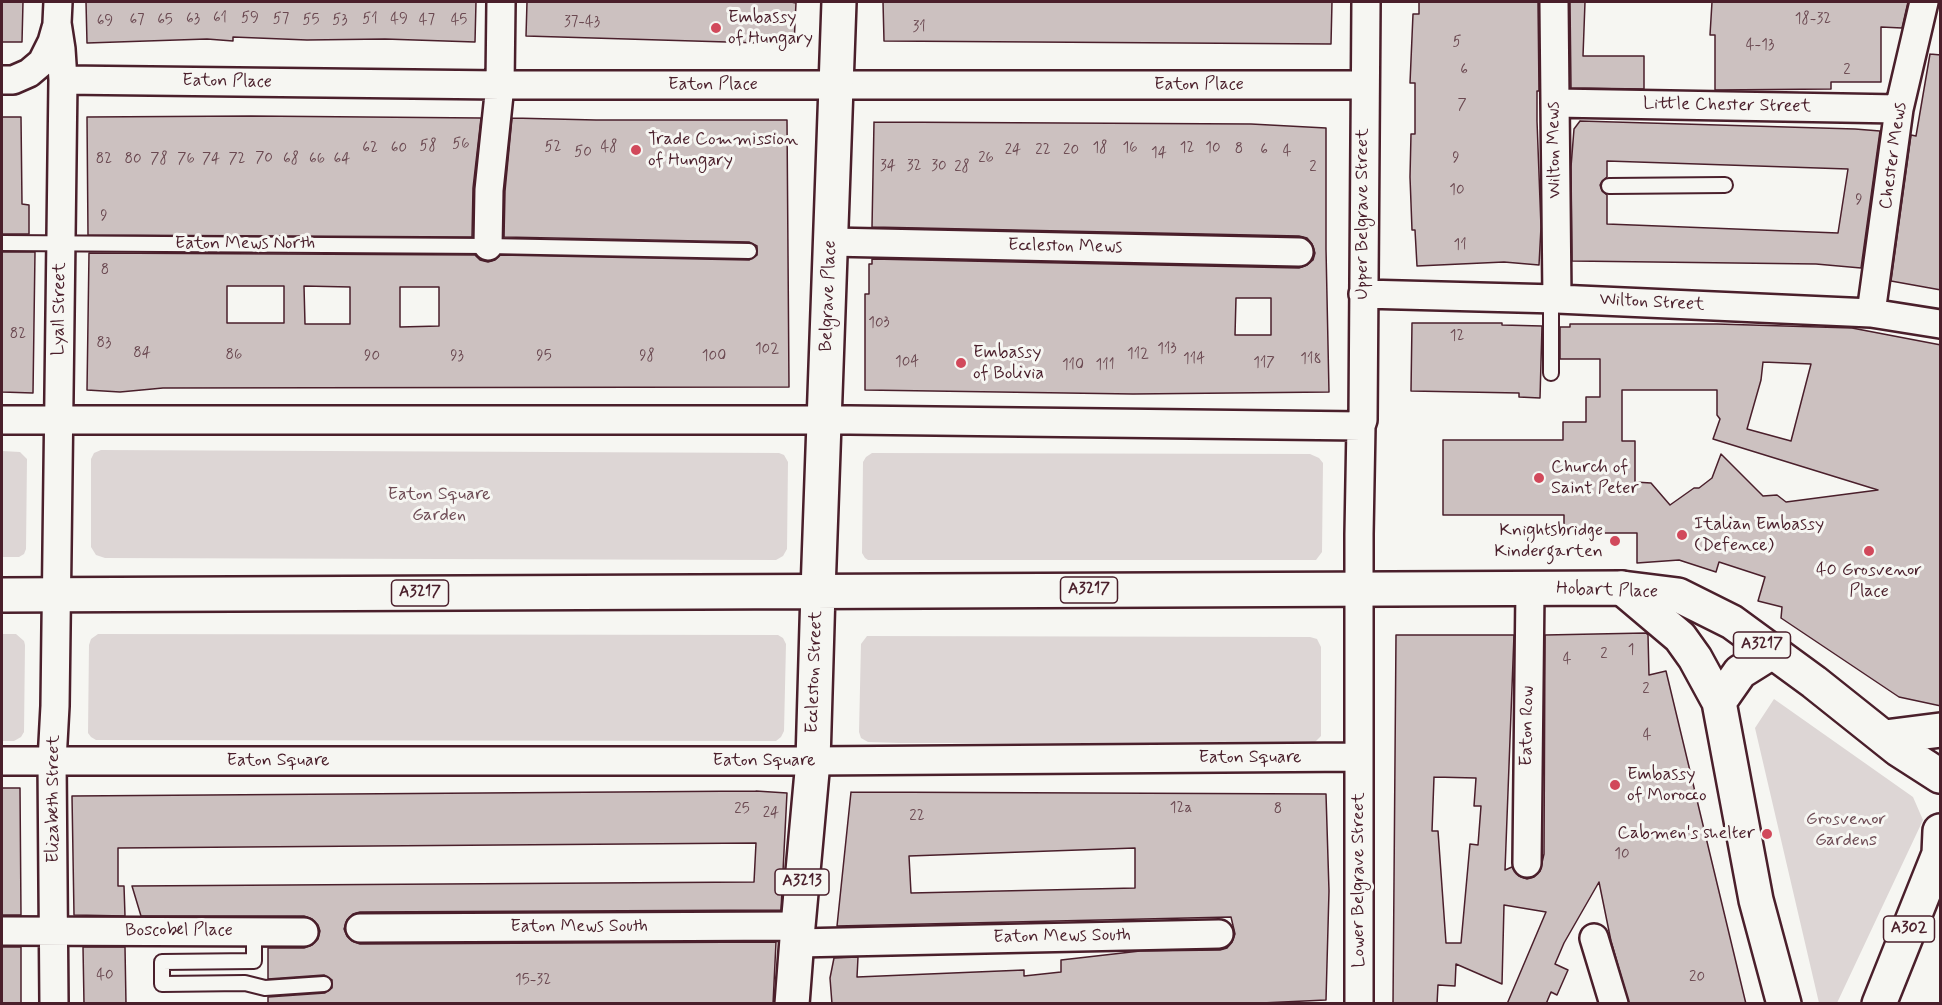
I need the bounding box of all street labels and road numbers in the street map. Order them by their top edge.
street label: Eaton Place [182,70,272,94]
street label: Eaton Place [668,74,758,96]
street label: Eaton Place [1154,74,1244,96]
street label: Little Chester Street [1643,94,1811,118]
street label: Wilton Mews [1543,101,1567,199]
street label: Chester Mews [1876,101,1912,211]
street label: Upper Belgrave Street [1352,128,1374,300]
street label: Eaton Mews North [175,233,315,255]
street label: Eccleston Mews [1008,235,1122,259]
street label: Belgrave Place [816,240,842,352]
street label: Lyall Street [48,262,72,356]
street label: Wilton Street [1599,289,1705,317]
road number: A3217 [1060,577,1118,603]
street label: Hobart Place [1556,578,1658,604]
road number: A3217 [392,580,448,606]
street label: Eccleston Street [802,610,828,734]
road number: A3217 [1734,632,1790,658]
street label: Eaton Row [1517,686,1539,766]
street label: Elizabeth Street [43,735,65,863]
street label: Eaton Square [1198,747,1302,769]
street label: Eaton Square [226,750,330,772]
street label: Eaton Square [712,750,816,772]
street label: Lower Belgrave Street [1348,792,1370,968]
road number: A3213 [775,869,829,895]
street label: Eaton Mews South [510,916,648,938]
road number: A302 [1884,916,1934,942]
street label: Boscobel Place [125,920,233,942]
street label: Eaton Mews South [993,925,1131,949]

